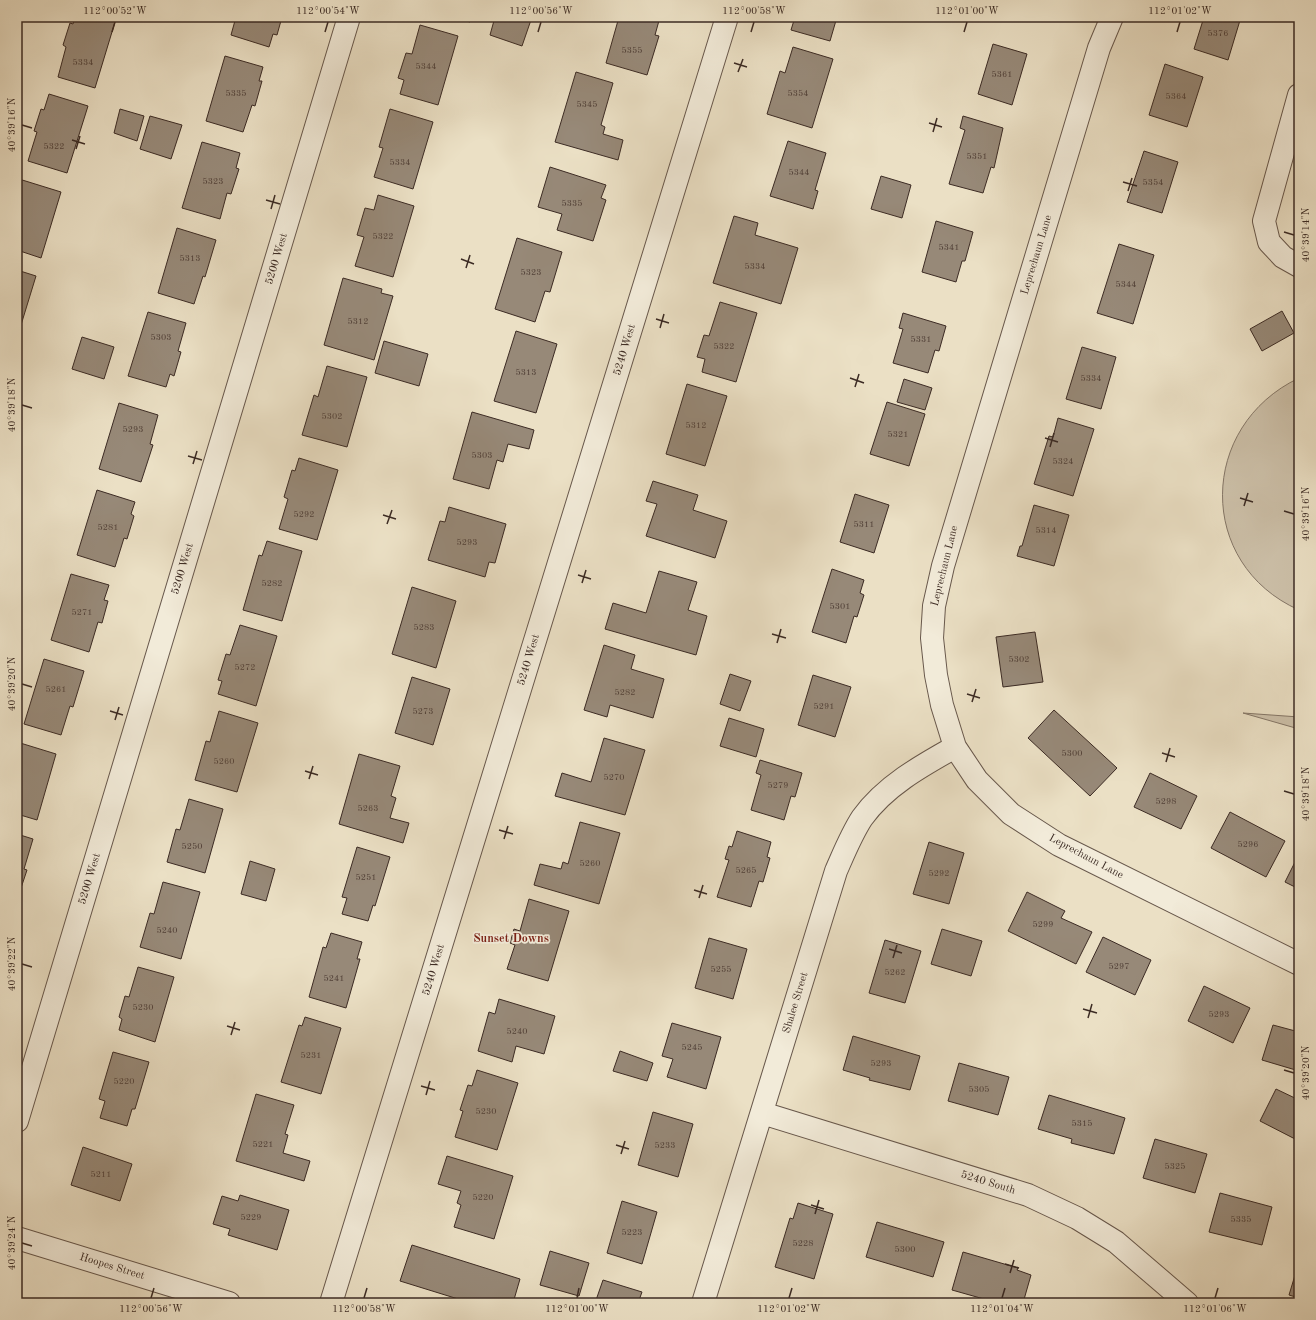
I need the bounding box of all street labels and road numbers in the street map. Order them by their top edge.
street label: Leprechaun Lane [1020,214,1054,296]
street label: 5200 West [264,232,290,286]
street label: 5240 West [612,323,638,377]
street label: Leprechaun Lane [930,525,960,607]
street label: 5200 West [170,542,196,596]
street label: 5240 West [516,633,542,687]
street label: Leprechaun Lane [1047,833,1125,881]
street label: 5200 West [77,852,103,906]
street label: 5240 West [421,943,447,997]
street label: Shalee Street [781,971,811,1035]
street label: 5240 South [959,1169,1017,1197]
street label: Hoopes Street [78,1252,146,1282]

